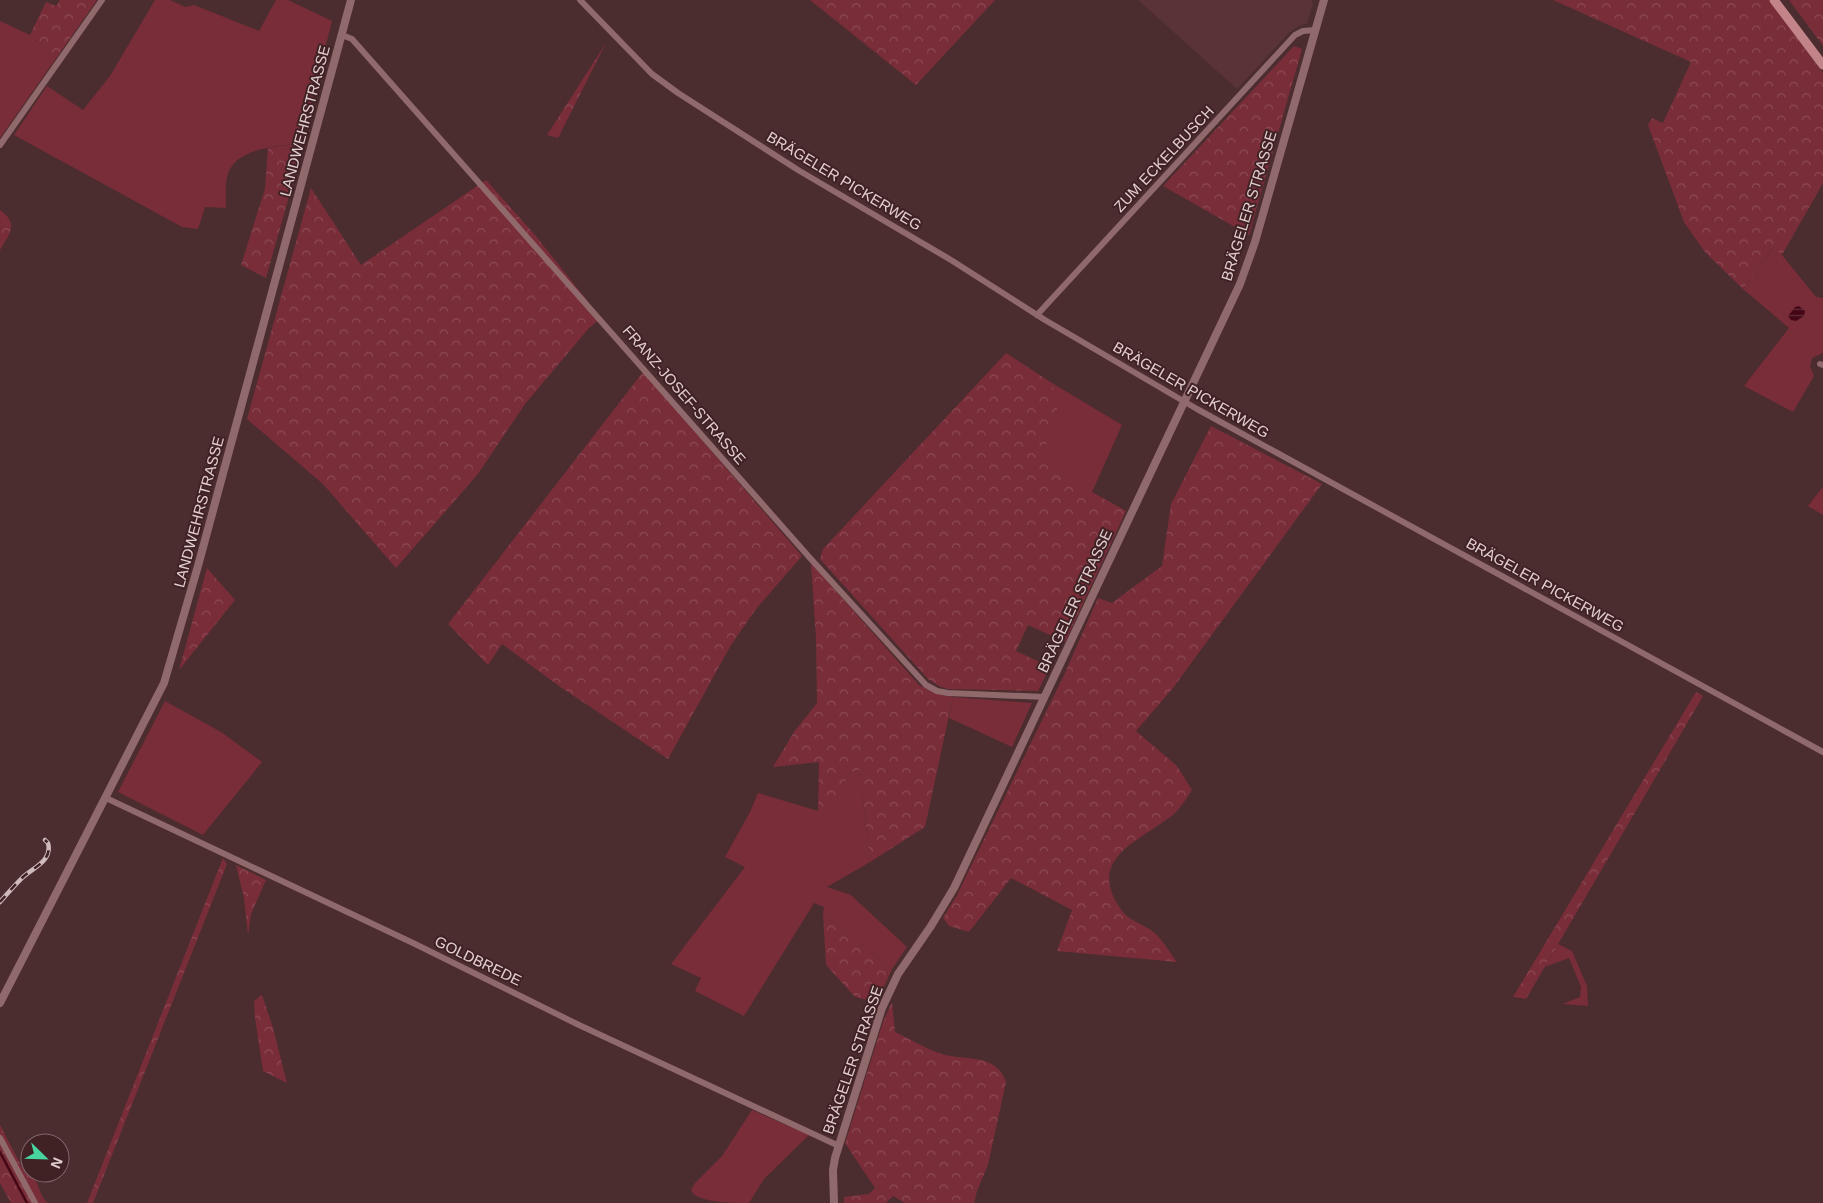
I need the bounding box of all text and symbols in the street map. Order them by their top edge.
street label: LANDWEHRSTRASSE [276,43,333,198]
street label: ZUM ECKELBUSCH [1110,102,1217,215]
street label: BRÄGELER PICKERWEG [764,128,925,234]
street label: BRÄGELER STRASSE [1218,129,1279,283]
street label: FRANZ-JOSEF-STRASSE [619,322,749,468]
street label: BRÄGELER PICKERWEG [1110,338,1272,441]
street label: LANDWEHRSTRASSE [170,434,227,589]
street label: BRÄGELER STRASSE [1034,527,1115,675]
street label: BRÄGELER PICKERWEG [1464,534,1627,635]
street label: GOLDBREDE [432,932,524,989]
street label: BRÄGELER STRASSE [819,983,886,1136]
north arrow [20,1133,70,1183]
text: N [48,1155,66,1171]

